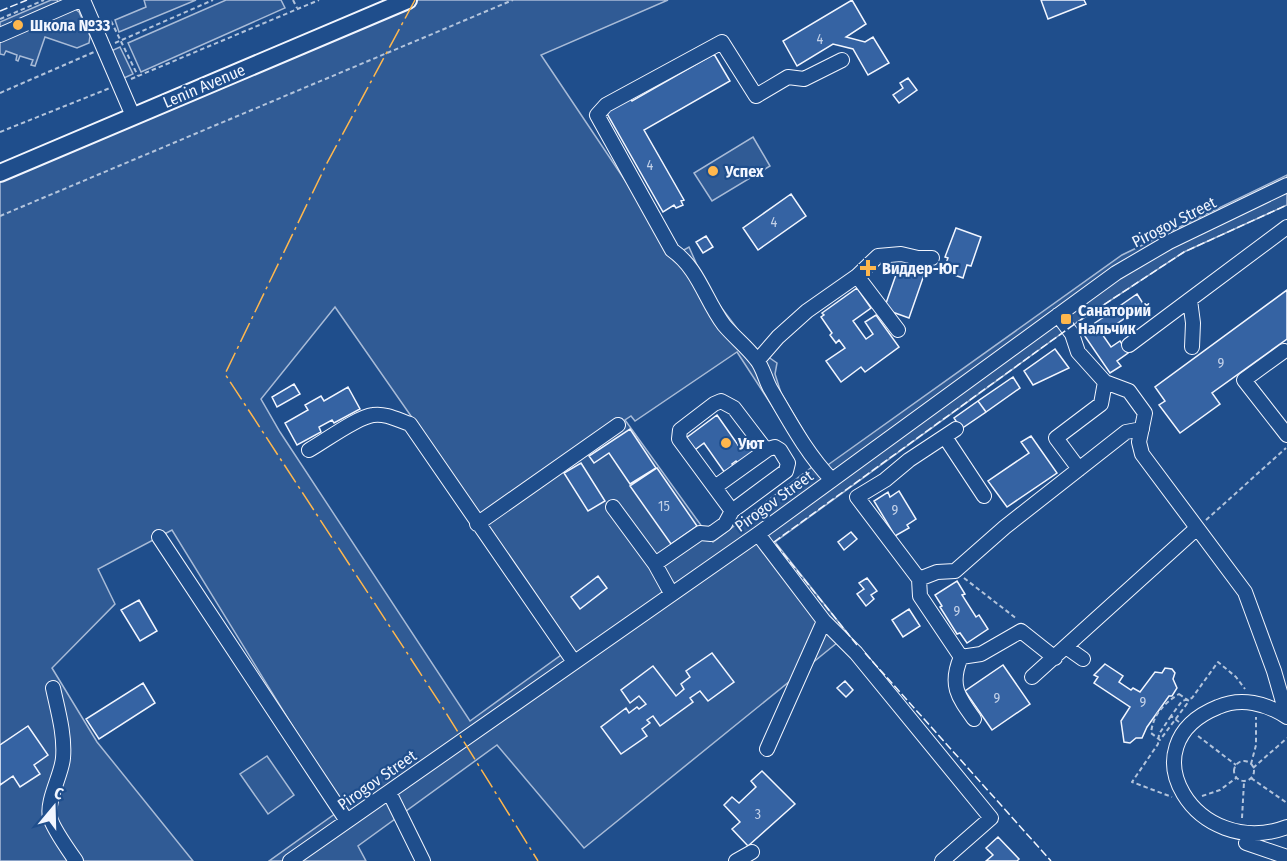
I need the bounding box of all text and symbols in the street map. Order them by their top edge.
place label: Школа №33 [30,16,111,35]
marker: Школа №33 [11,18,25,32]
house number: 4 [817,31,824,48]
street label: Lenin Avenue [160,60,248,112]
house number: 4 [647,157,654,174]
place label: Успех [724,162,764,181]
marker: Успех [706,164,720,178]
street label: Pirogov Street [1129,192,1220,251]
house number: 4 [771,214,778,231]
marker: Виддер-Юг [859,259,877,277]
place label: Виддер-Юг [882,259,959,278]
place label: Санаторий Нальчик [1078,301,1151,338]
marker: Санаторий Нальчик [1059,312,1073,326]
house number: 9 [1218,355,1225,372]
place label: Уют [737,434,764,453]
marker: Уют [719,436,733,450]
street label: Pirogov Street [731,466,817,536]
house number: 15 [658,498,670,515]
house number: 9 [892,502,899,519]
house number: 9 [954,603,961,620]
house number: 9 [994,690,1001,707]
house number: 9 [1140,694,1147,711]
street label: Pirogov Street [334,745,421,814]
north arrow [24,777,84,837]
text: С [52,783,66,804]
house number: 3 [755,806,761,823]

